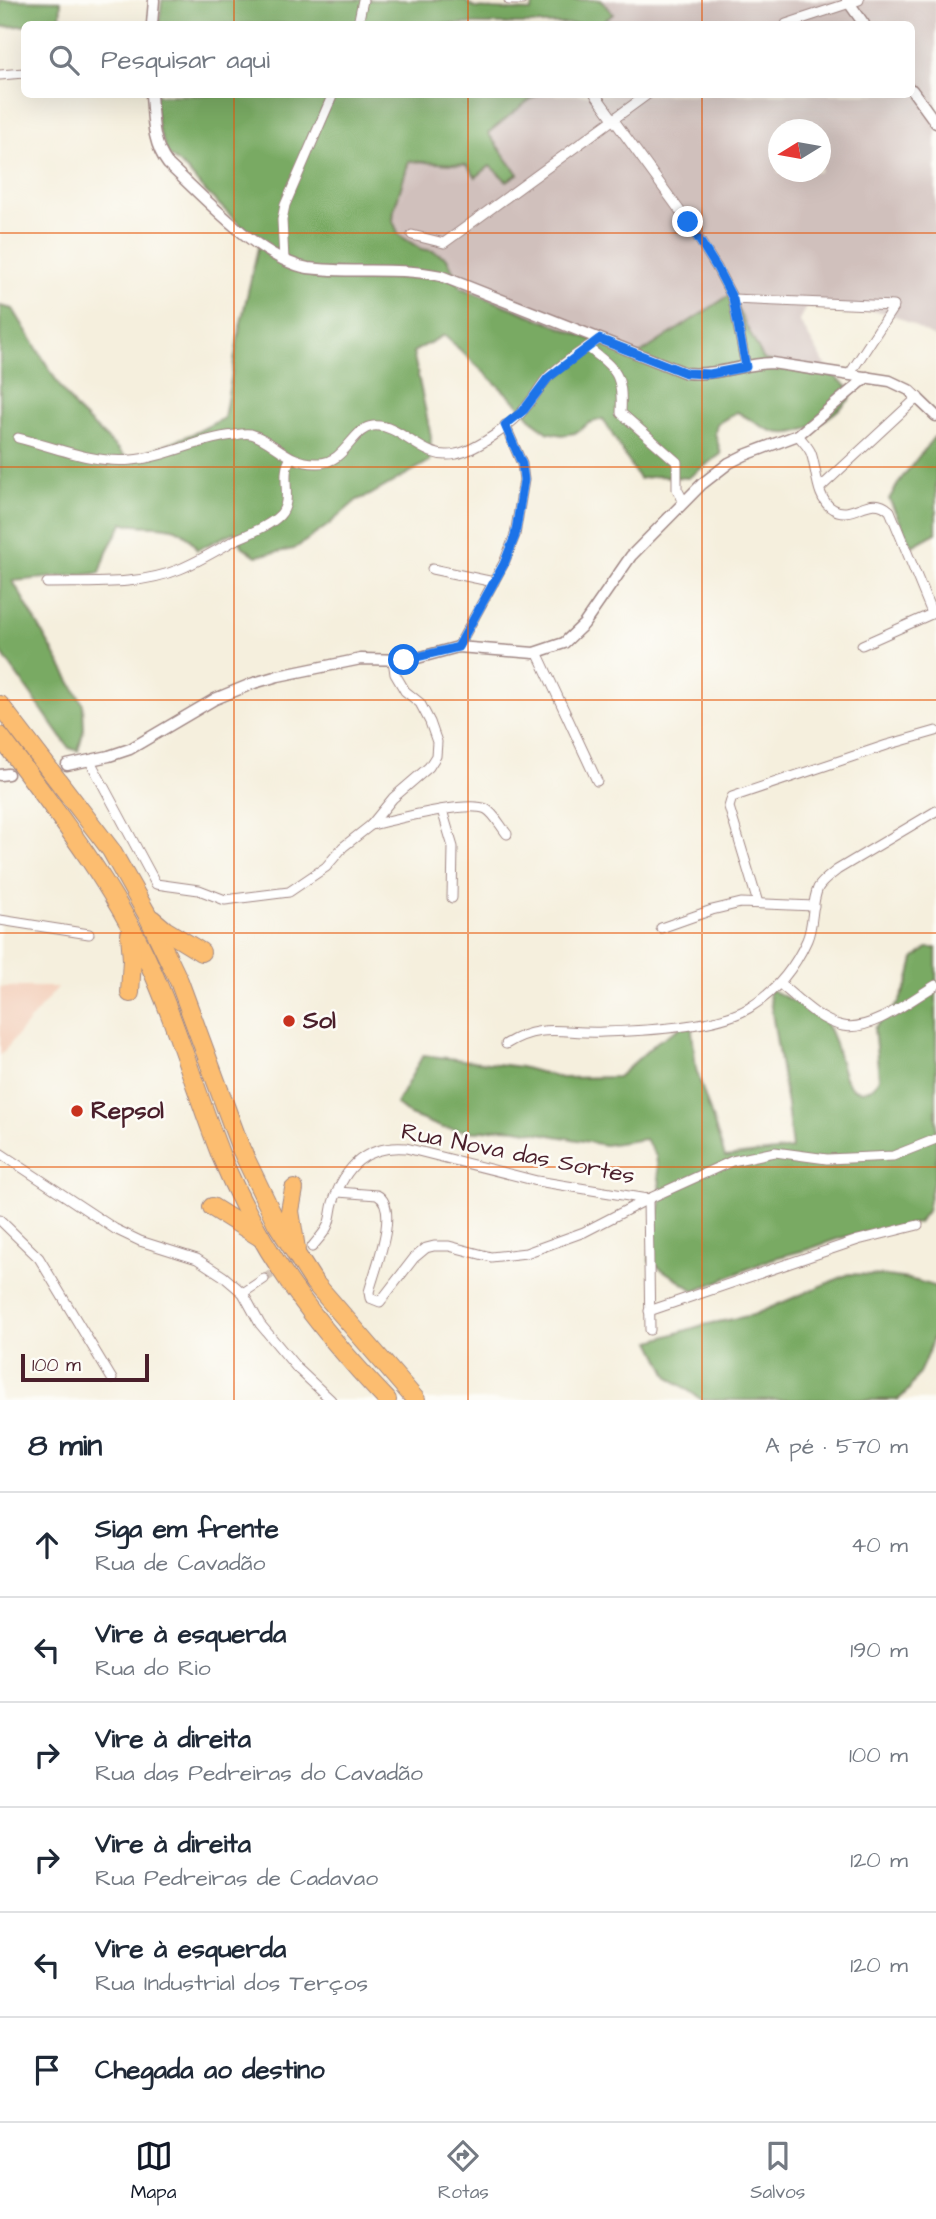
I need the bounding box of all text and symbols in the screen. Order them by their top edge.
search box [21,21,915,98]
icon: search [45,41,83,79]
text: Pesquisar aqui [101,42,270,78]
north arrow [768,119,831,182]
route end [672,206,703,237]
route start [388,644,419,675]
place label: Sol [302,1004,336,1038]
marker: Sol [281,1013,297,1029]
place label: Repsol [91,1094,164,1128]
marker: Repsol [69,1103,85,1119]
street label: Rua Nova das Sortes [398,1115,638,1193]
scale bar [21,1351,149,1383]
text: 100 m [32,1352,81,1379]
text: 8 min [28,1425,102,1467]
text: A pé · 570 m [765,1430,908,1462]
text: Siga em frente [95,1511,279,1547]
icon: ahead [28,1526,66,1564]
text: 40 m [851,1529,908,1561]
text: Rua de Cavadão [95,1547,265,1579]
text: Vire à esquerda [95,1616,286,1652]
icon: left [28,1631,66,1669]
text: 190 m [850,1634,908,1666]
text: Rua do Rio [95,1652,211,1684]
text: Vire à direita [95,1721,251,1757]
icon: right [28,1736,66,1774]
text: 100 m [849,1739,908,1771]
text: Rua das Pedreiras do Cavadão [95,1757,423,1789]
text: Vire à direita [95,1826,251,1862]
icon: right [28,1841,66,1879]
text: 120 m [850,1844,908,1876]
text: Rua Pedreiras de Cadavao [95,1862,378,1894]
text: Vire à esquerda [95,1931,286,1967]
icon: left [28,1946,66,1984]
text: 120 m [850,1949,908,1981]
text: Rua Industrial dos Terços [95,1967,368,1999]
icon: arrive [28,2051,66,2089]
text: Chegada ao destino [95,2052,325,2088]
tab: Mapa [131,2137,176,2206]
tab: Rotas [438,2137,489,2206]
tab: Salvos [750,2137,805,2206]

